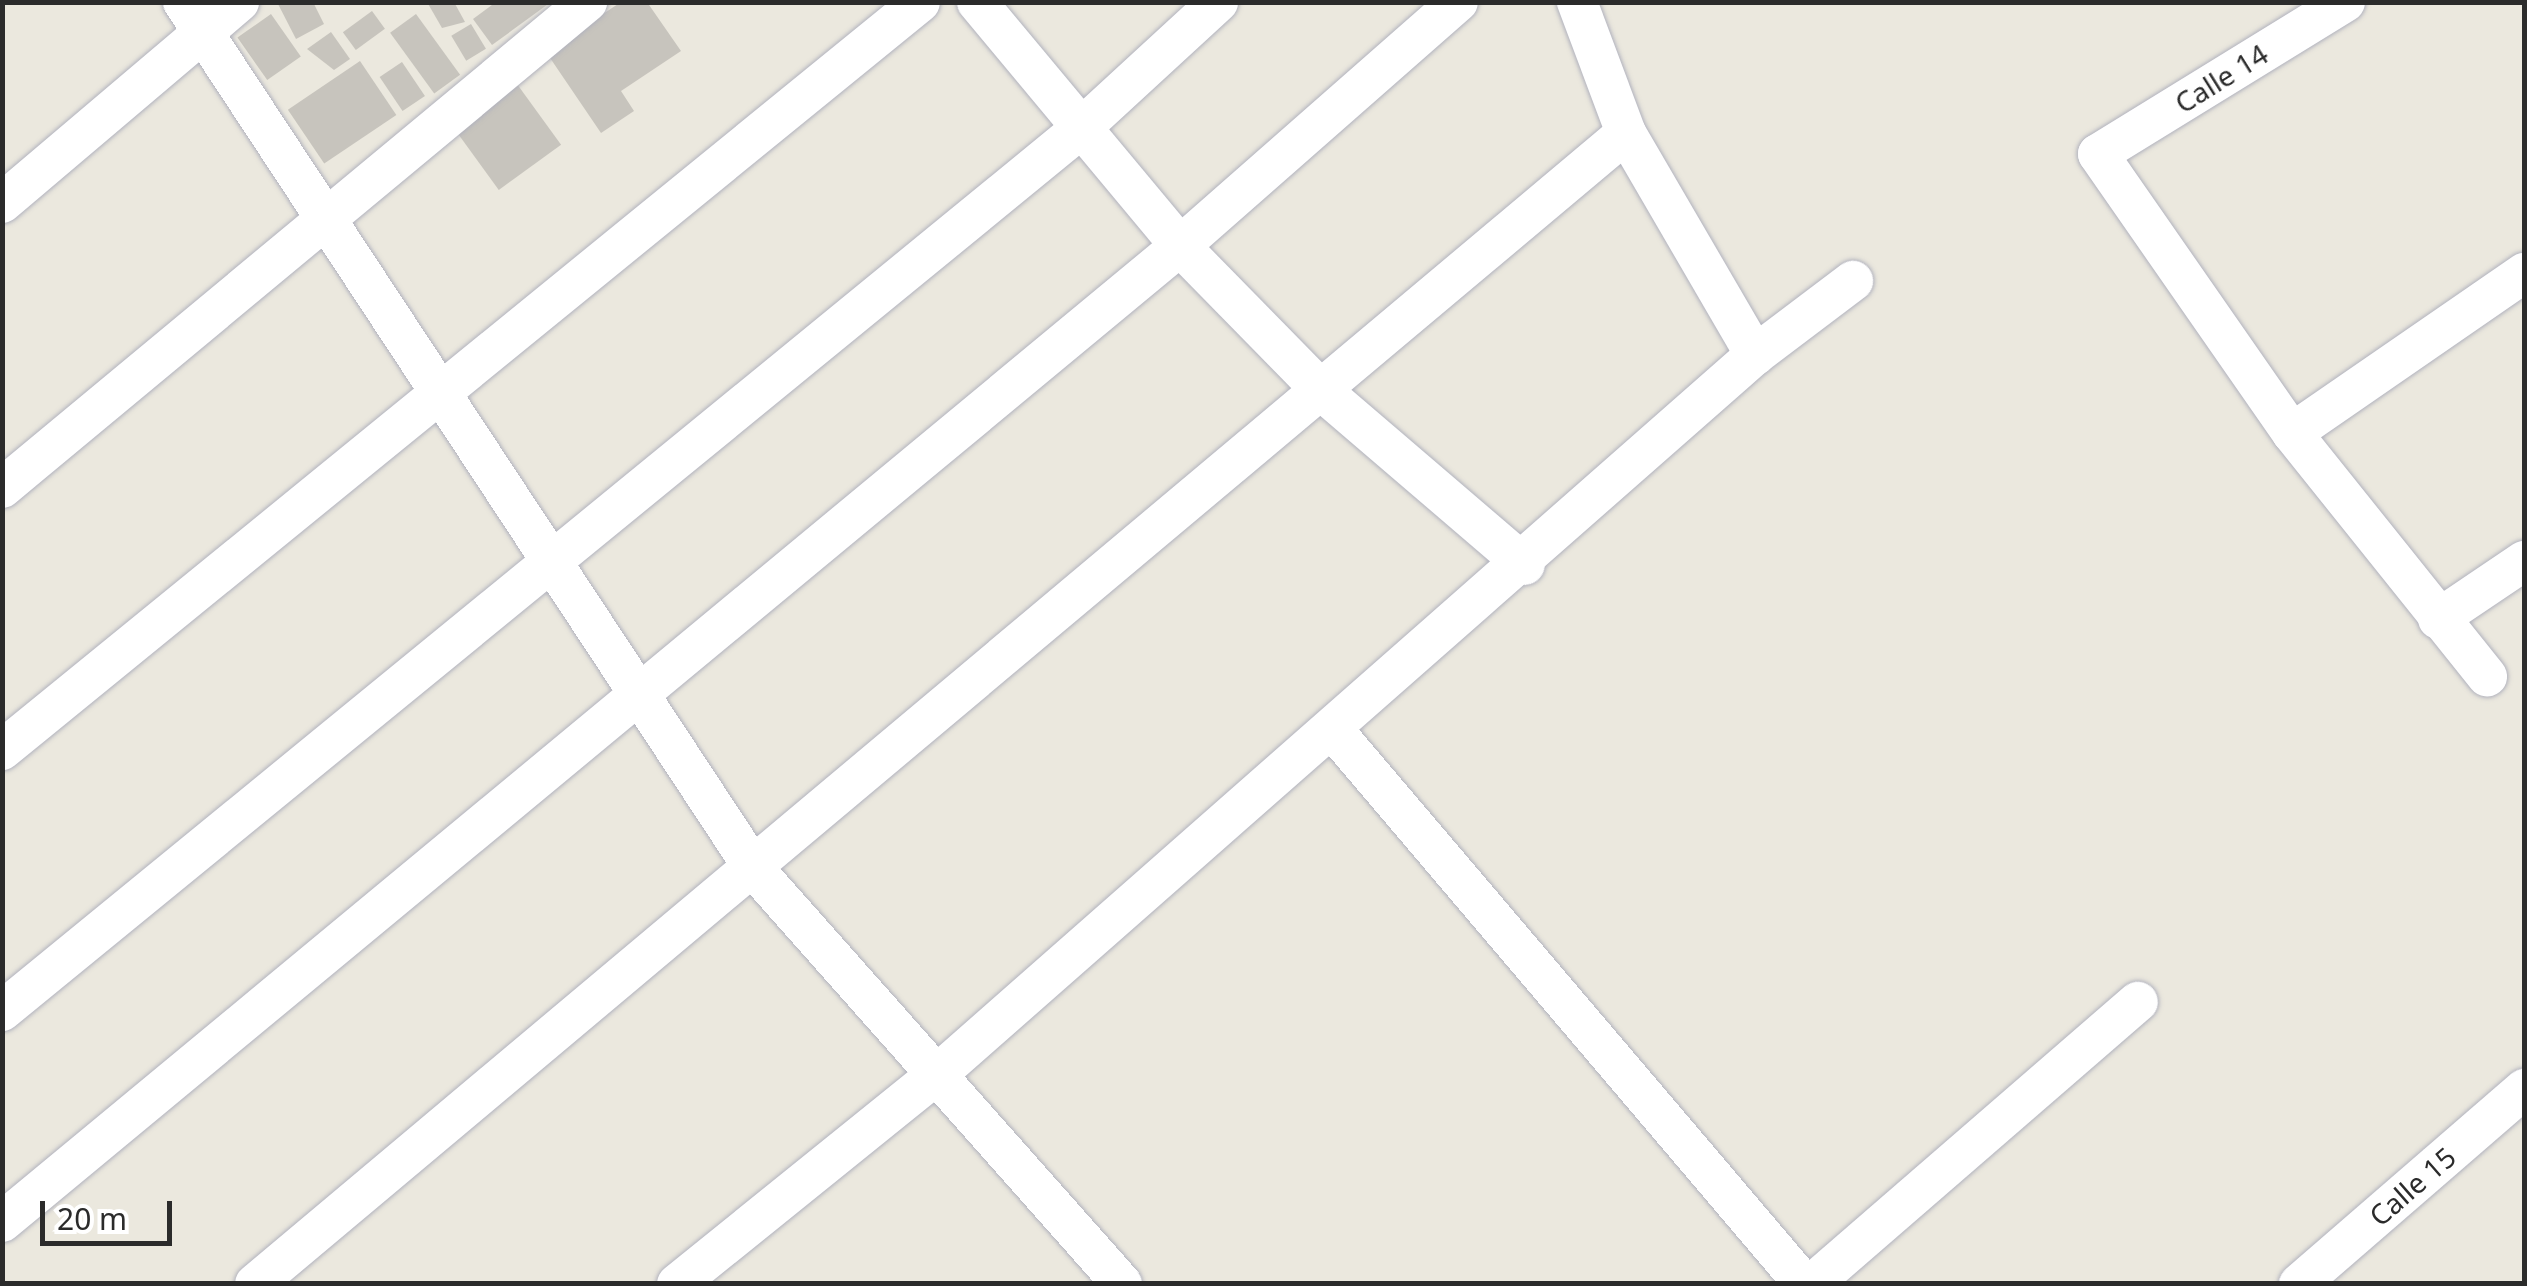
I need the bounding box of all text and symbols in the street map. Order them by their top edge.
street label: Calle 14 [2168,36,2274,120]
street label: Calle 15 [2362,1140,2462,1232]
scale bar [45,1181,178,1243]
text: 20 m [57,1198,127,1239]

